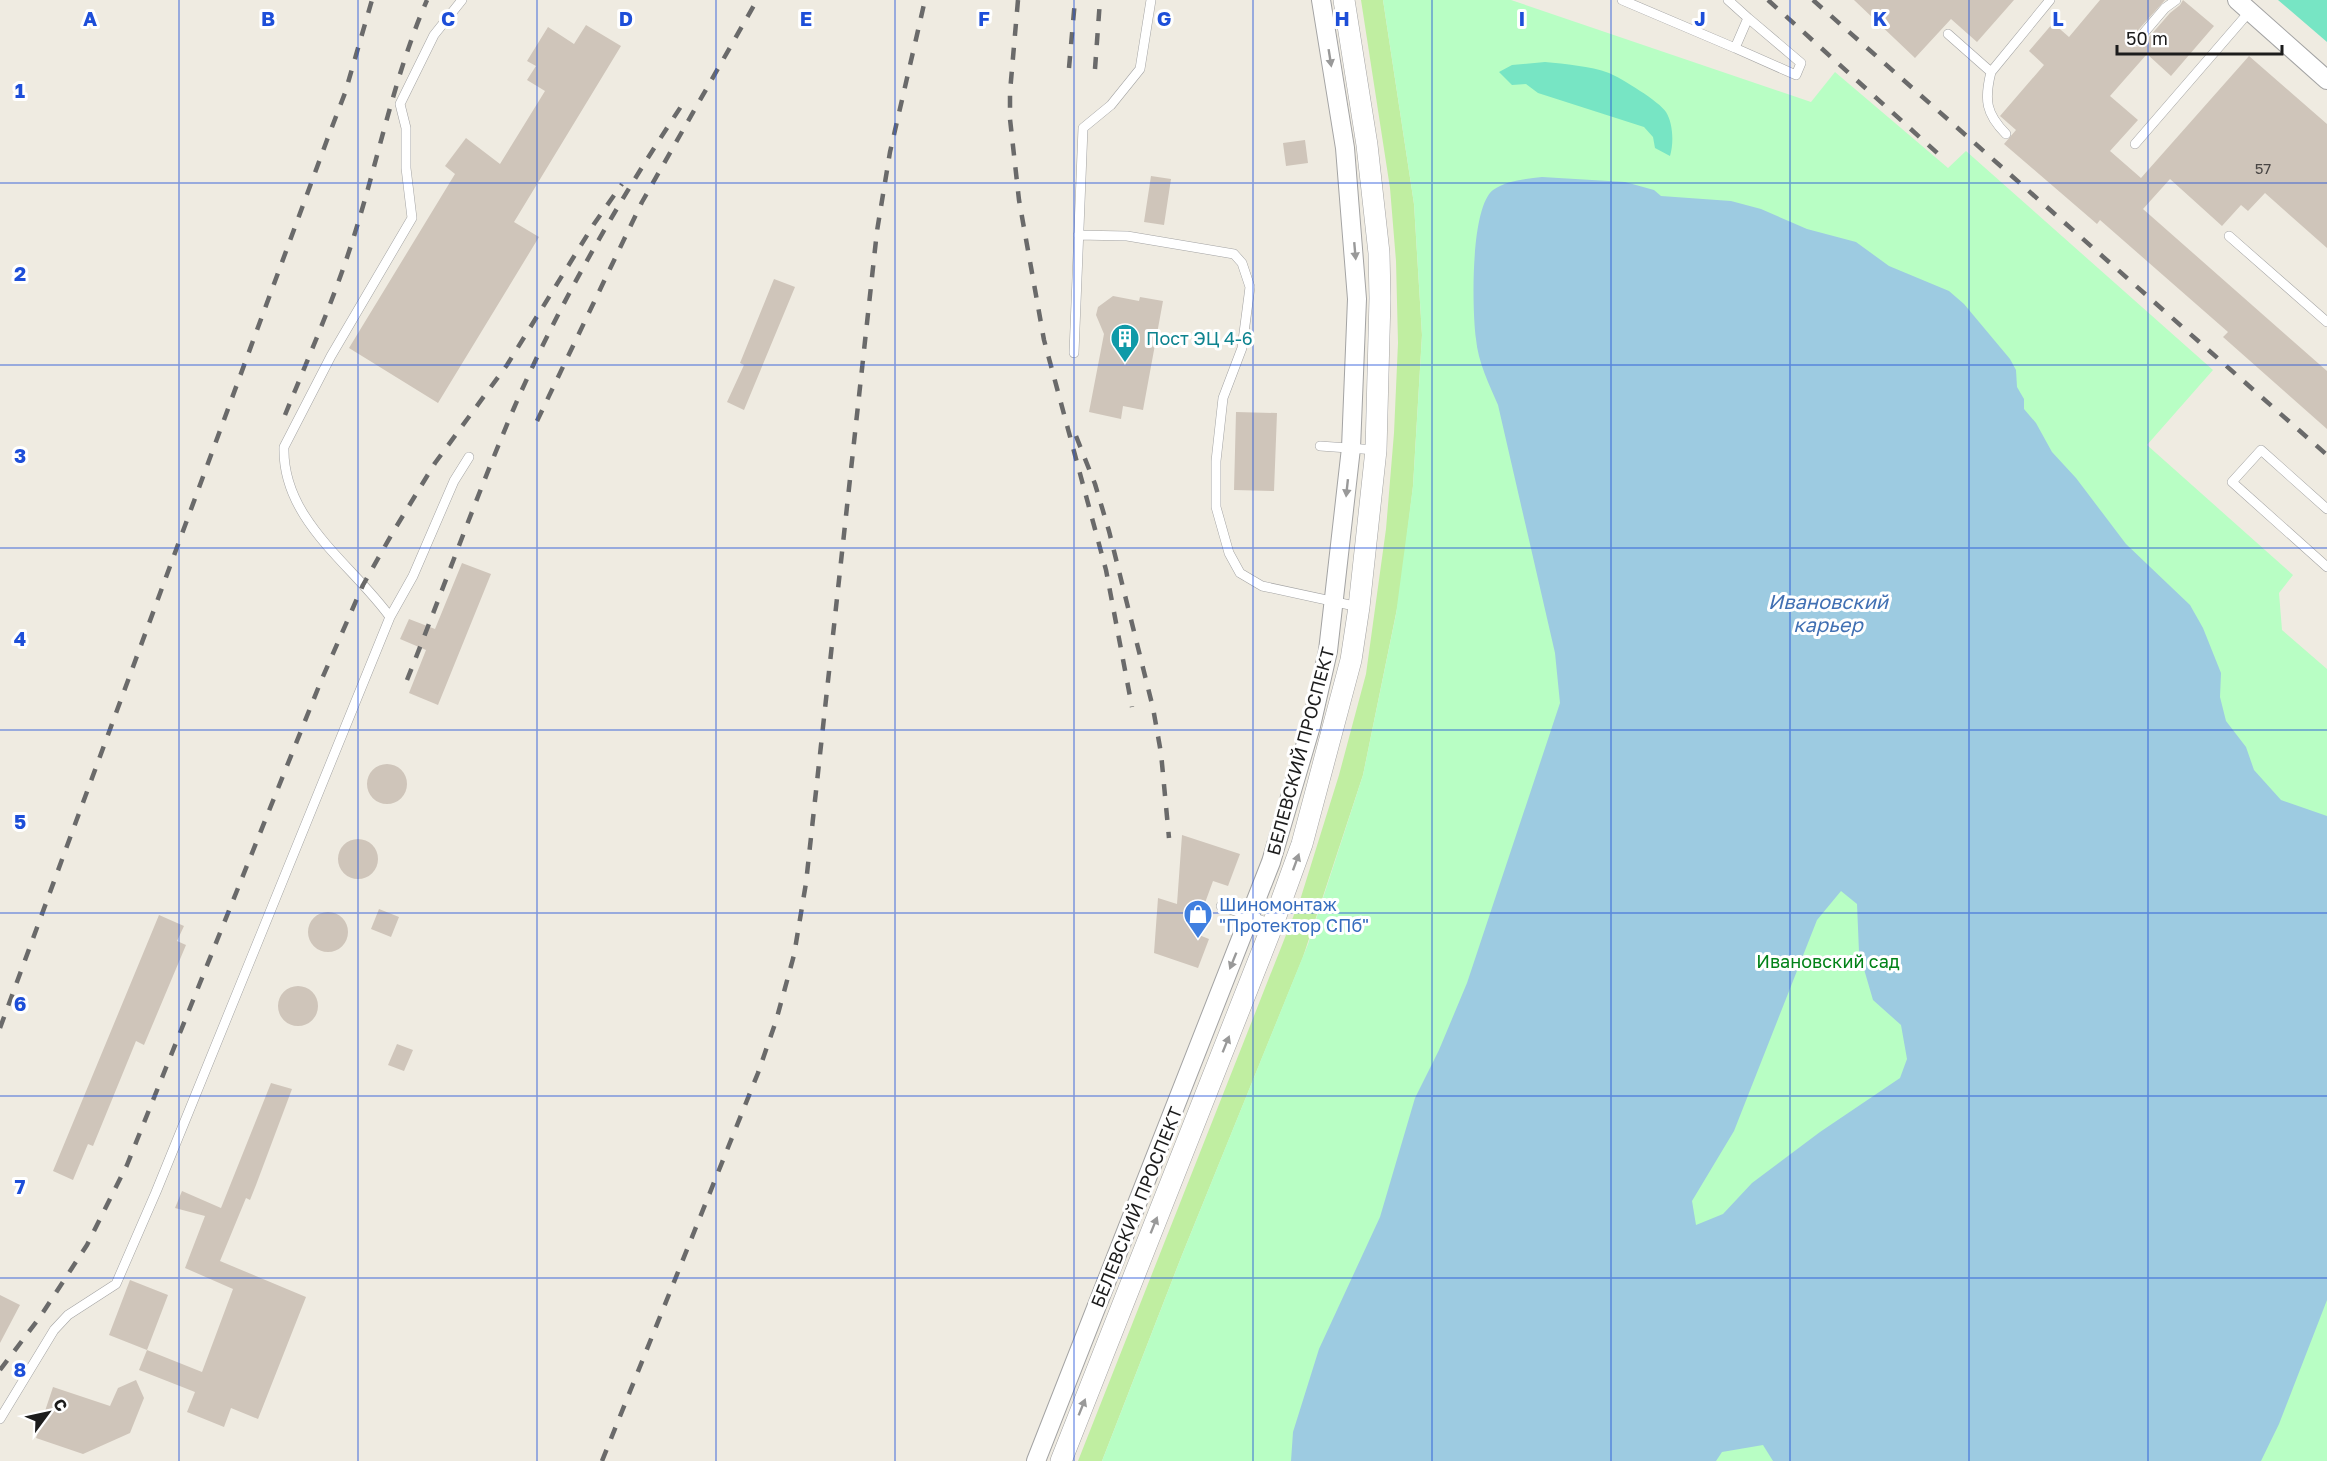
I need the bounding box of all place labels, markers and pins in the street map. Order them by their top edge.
building icon: Пост ЭЦ 4-6 [1109,322,1141,364]
place label: Пост ЭЦ 4-6 [1146,327,1253,349]
place label: Шиномонтаж "Протектор СПб" [1219,893,1369,936]
shop icon: Шиномонтаж "Протектор СПб" [1182,898,1214,940]

